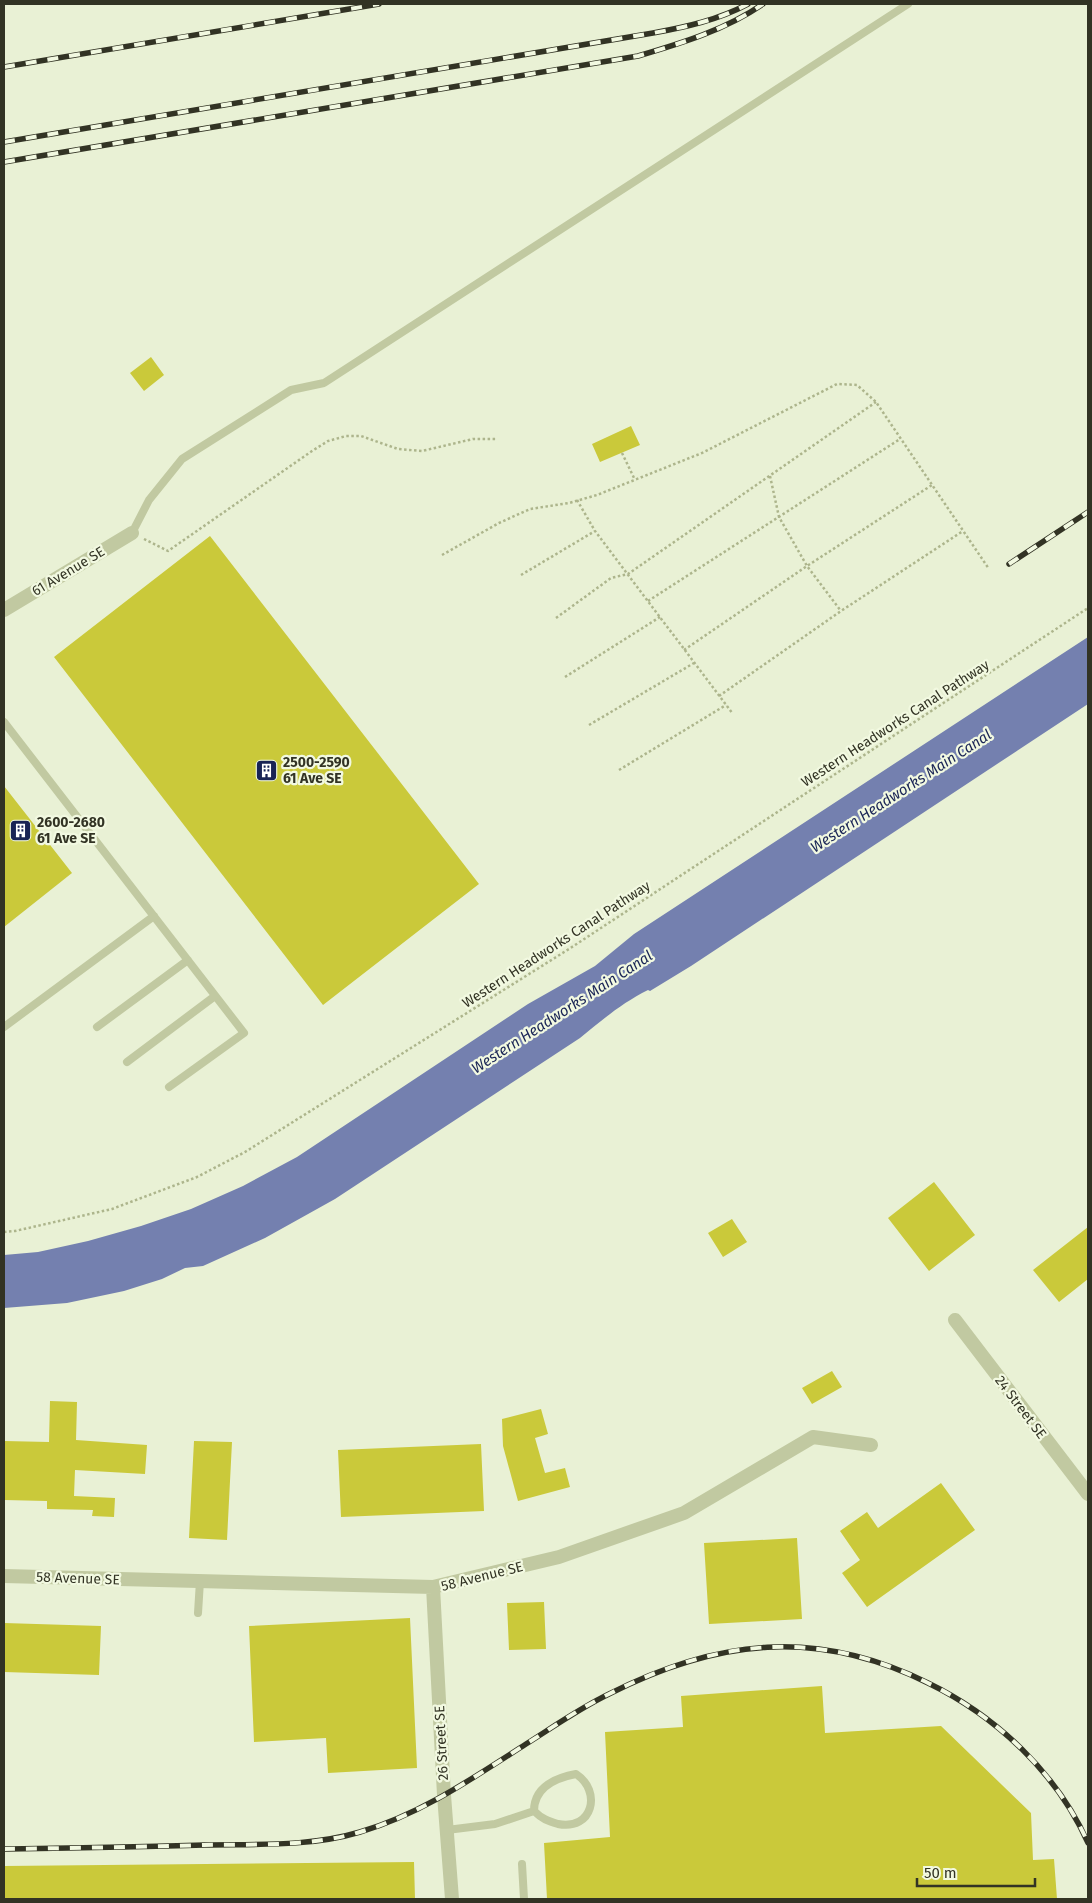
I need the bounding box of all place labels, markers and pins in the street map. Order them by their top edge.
place label: 2500-2590 61 Ave SE [283,754,350,787]
building icon: 2500-2590 61 Ave SE [255,758,279,782]
place label: 2600-2680 61 Ave SE [37,814,105,847]
building icon: 2600-2680 61 Ave SE [9,818,33,842]

